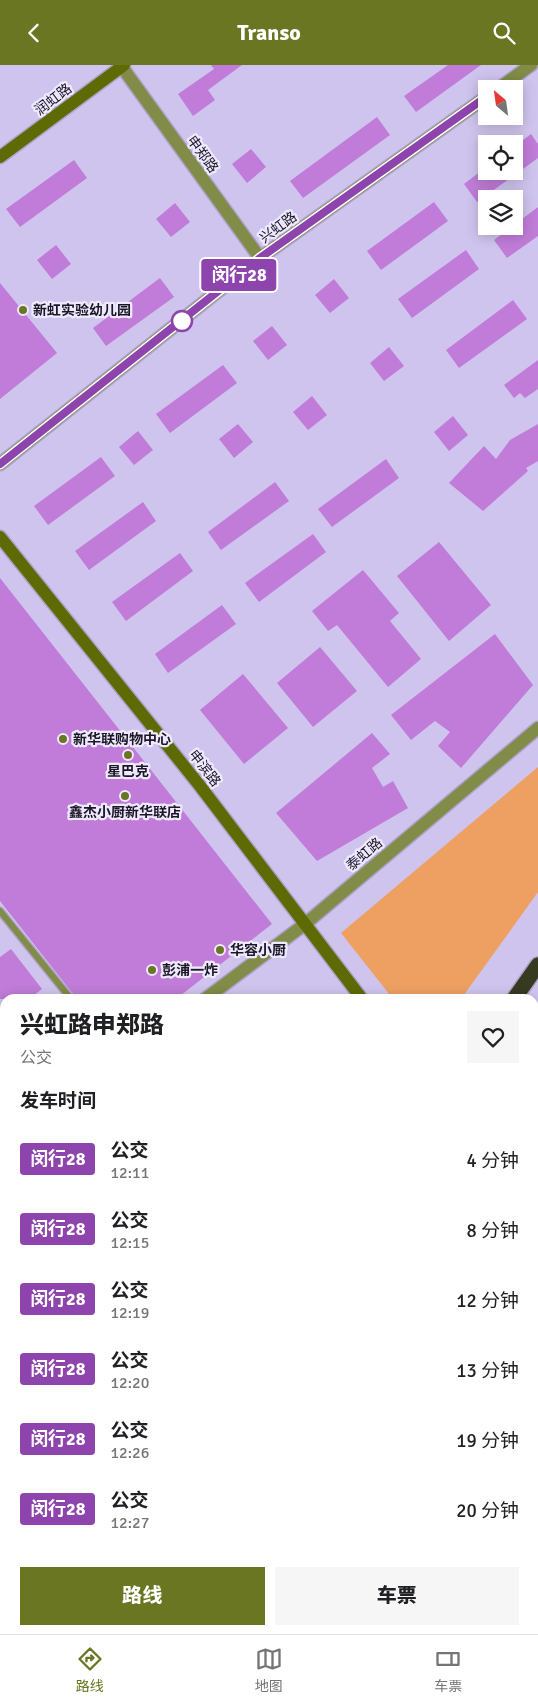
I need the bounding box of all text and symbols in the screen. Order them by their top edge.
icon: back [20,19,48,47]
text: Transo [237,19,301,46]
icon: search [490,19,518,47]
street label: 润虹路 [31,80,75,119]
north arrow [478,80,522,125]
map controls [478,80,523,235]
street label: 申郑路 [183,132,222,176]
button: locate [478,135,523,180]
button: layers [478,190,523,235]
street label: 兴虹路 [256,208,300,247]
line badge: 闵行28 [204,259,274,291]
text: 闵行28 [211,264,267,286]
place label: 新虹实验幼儿园 [33,302,131,319]
marker: 新虹实验幼儿园 [17,304,29,316]
unlabelled marker [171,310,193,332]
place label: 新华联购物中心 [73,731,171,748]
marker: 新华联购物中心 [57,733,69,745]
street label: 申滨路 [185,747,224,790]
marker: 星巴克 [122,749,134,761]
place label: 星巴克 [107,763,149,780]
marker: 鑫杰小厨新华联店 [119,790,131,802]
place label: 鑫杰小厨新华联店 [69,804,181,821]
street label: 泰虹路 [343,834,386,874]
place label: 华容小厨 [230,942,286,959]
marker: 华容小厨 [214,944,226,956]
place label: 彭浦一炸 [162,962,218,979]
marker: 彭浦一炸 [146,964,158,976]
text: 兴虹路申郑路 [20,1010,164,1040]
button: heart [467,1011,519,1063]
text: 公交 [20,1048,52,1068]
text: 发车时间 [20,1089,96,1113]
text: 公交 [110,1139,148,1163]
text: 闵行28 [30,1148,85,1170]
text: 4 分钟 [467,1149,519,1173]
text: 12:11 [110,1163,149,1183]
text: 公交 [110,1209,148,1233]
text: 闵行28 [30,1218,85,1240]
text: 8 分钟 [467,1219,519,1243]
text: 12:15 [110,1233,149,1253]
text: 公交 [110,1279,148,1303]
text: 闵行28 [30,1288,85,1310]
text: 12 分钟 [456,1289,519,1313]
text: 12:19 [110,1303,149,1323]
text: 公交 [110,1349,148,1373]
text: 闵行28 [30,1358,85,1380]
text: 13 分钟 [456,1359,519,1383]
text: 12:20 [110,1373,149,1393]
text: 公交 [110,1419,148,1443]
text: 闵行28 [30,1428,85,1450]
text: 19 分钟 [456,1429,519,1453]
text: 12:26 [110,1443,149,1463]
text: 公交 [110,1489,148,1513]
text: 闵行28 [30,1498,85,1520]
text: 20 分钟 [456,1499,519,1523]
text: 12:27 [110,1513,149,1533]
button: 路线 [20,1567,265,1625]
button: 车票 [275,1567,519,1625]
tab: 路线 [76,1645,104,1695]
tab: 地图 [255,1645,283,1695]
tab: 车票 [434,1645,462,1695]

